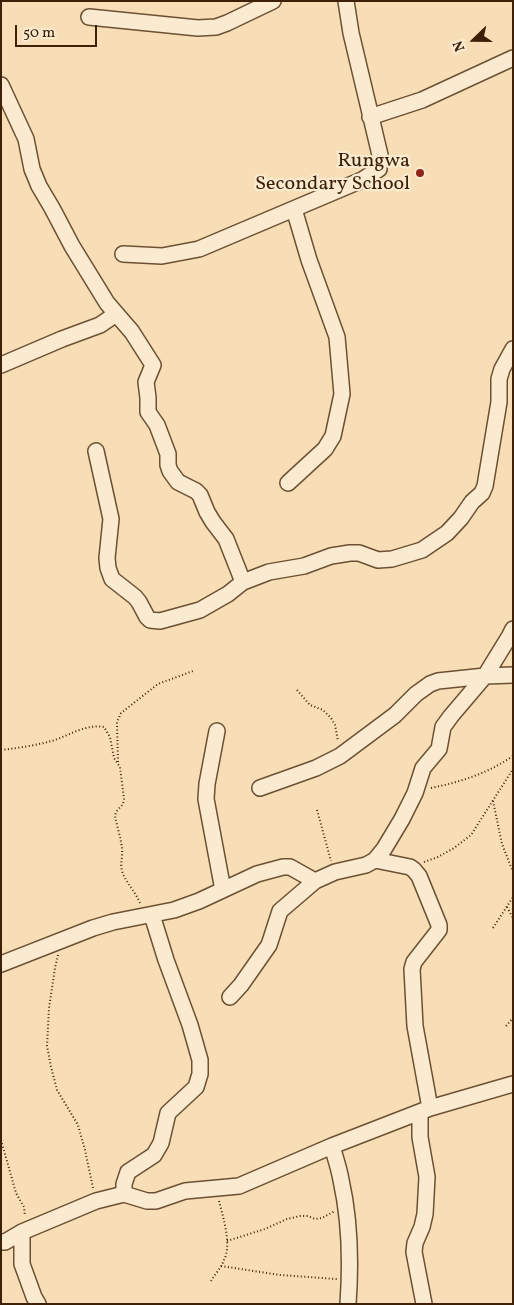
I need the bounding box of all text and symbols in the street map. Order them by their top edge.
scale bar [18,15,100,47]
north arrow [449,15,499,65]
text: 50 m [23,23,55,44]
text: N [449,38,470,54]
place label: Rungwa Secondary School [255,150,410,197]
marker: Rungwa Secondary School [414,167,426,179]

